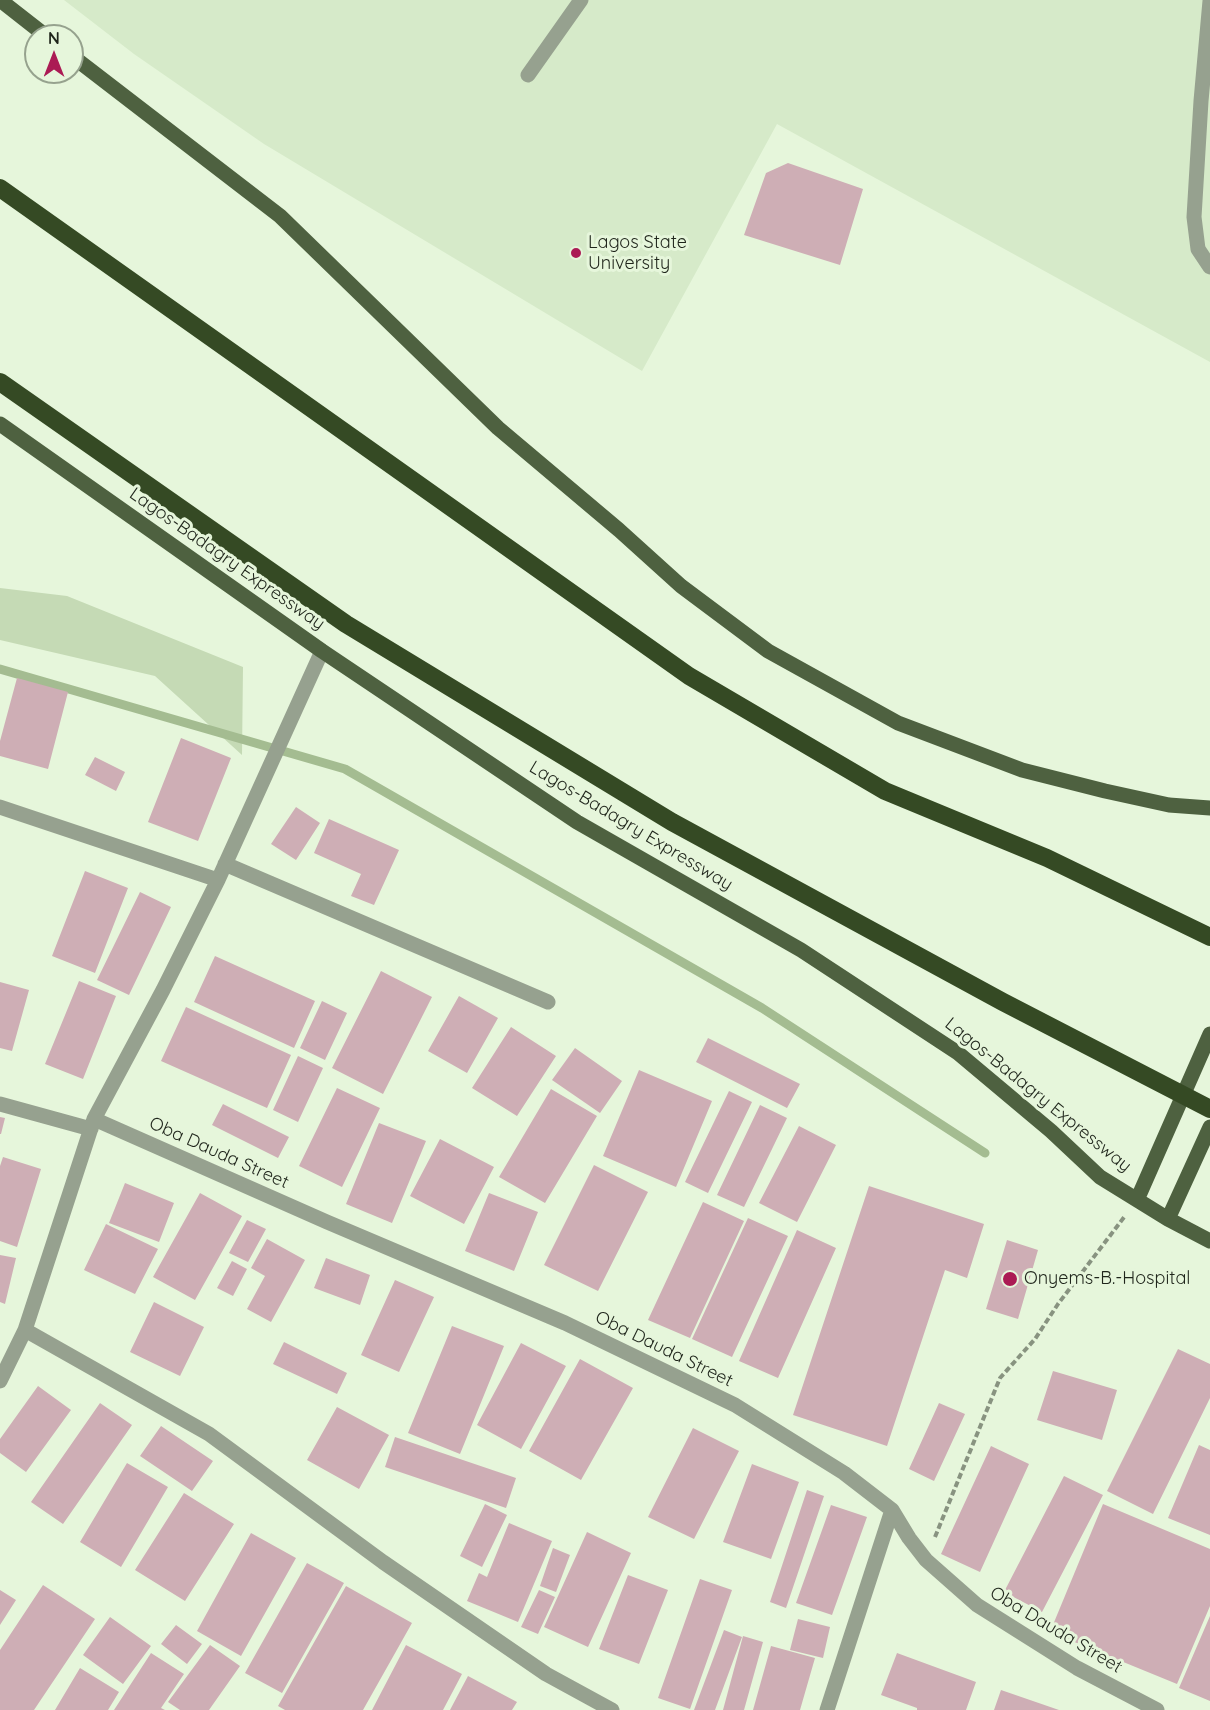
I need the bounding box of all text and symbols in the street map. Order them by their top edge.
north arrow [24,24,84,84]
text: N [48,28,60,48]
place label: Lagos State University [588,232,687,274]
marker: Lagos State University [569,246,583,260]
street label: Lagos-Badagry Expressway [125,483,329,635]
street label: Lagos-Badagry Expressway [525,757,737,895]
street label: Lagos-Badagry Expressway [940,1013,1136,1177]
street label: Oba Dauda Street [146,1113,292,1193]
place label: Onyems-B.-Hospital [1024,1268,1190,1290]
marker: Onyems-B.-Hospital [1001,1270,1019,1288]
street label: Oba Dauda Street [592,1306,736,1392]
street label: Oba Dauda Street [986,1582,1126,1678]

